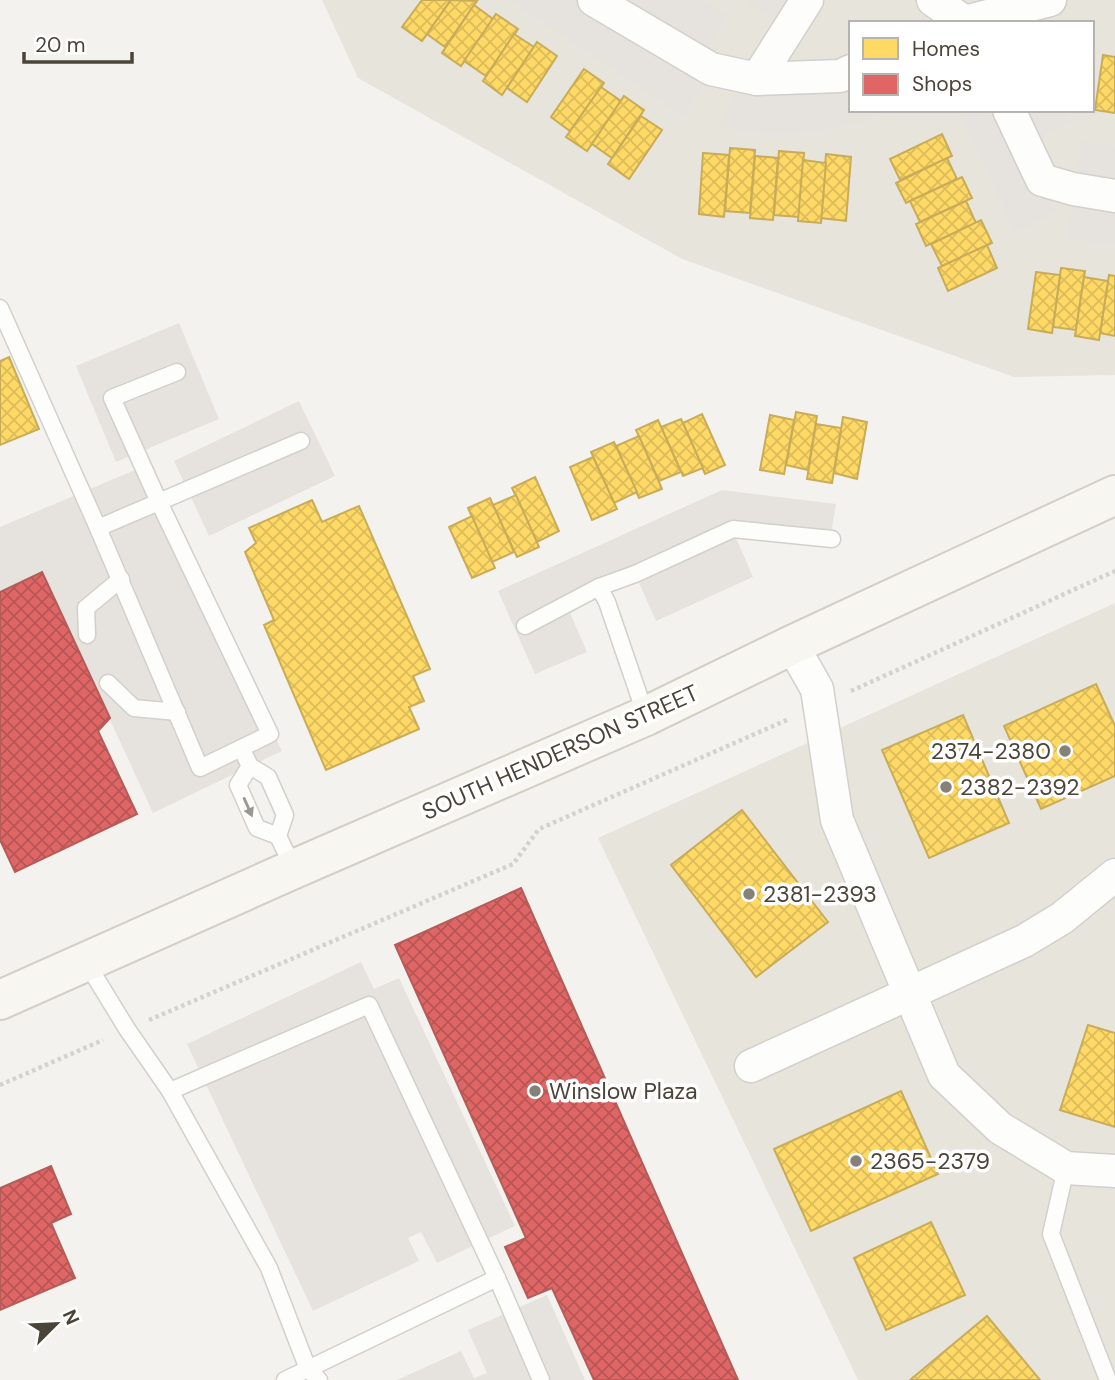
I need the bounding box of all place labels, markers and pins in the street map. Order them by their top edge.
place label: 2374-2380 [931,736,1051,766]
marker: 2374-2380 [1057,743,1073,759]
place label: 2382-2392 [960,772,1080,802]
marker: 2382-2392 [938,779,954,795]
place label: 2381-2393 [763,879,877,909]
marker: 2381-2393 [741,886,757,902]
place label: Winslow Plaza [549,1076,698,1106]
marker: Winslow Plaza [527,1083,543,1099]
place label: 2365-2379 [870,1146,990,1176]
marker: 2365-2379 [848,1153,864,1169]

